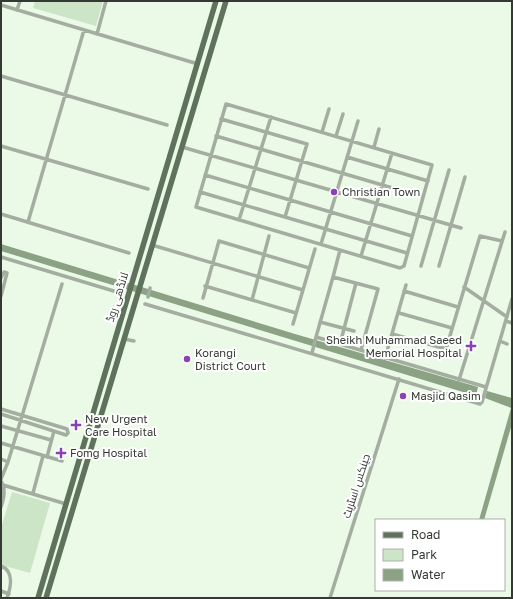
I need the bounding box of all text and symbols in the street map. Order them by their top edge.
place label: Christian Town [342,185,420,198]
marker: Christian Town [329,187,339,197]
street label: لانڈھی روڈ [103,270,131,324]
place label: Sheikh Muhammad Saeed Memorial Hospital [326,333,462,359]
marker: Sheikh Muhammad Saeed Memorial Hospital [465,340,477,352]
place label: Korangi District Court [195,346,266,372]
marker: Korangi District Court [182,354,192,364]
place label: Masjid Qasim [411,389,481,402]
marker: Masjid Qasim [398,391,408,401]
place label: New Urgent Care Hospital [85,412,157,438]
marker: New Urgent Care Hospital [70,419,82,431]
place label: Fomg Hospital [70,446,147,459]
marker: Fomg Hospital [55,447,67,459]
street label: جینکس اسٹریٹ [339,452,373,520]
legend [375,519,505,591]
text: Road [411,527,440,542]
text: Park [411,547,437,562]
text: Water [411,567,445,582]

